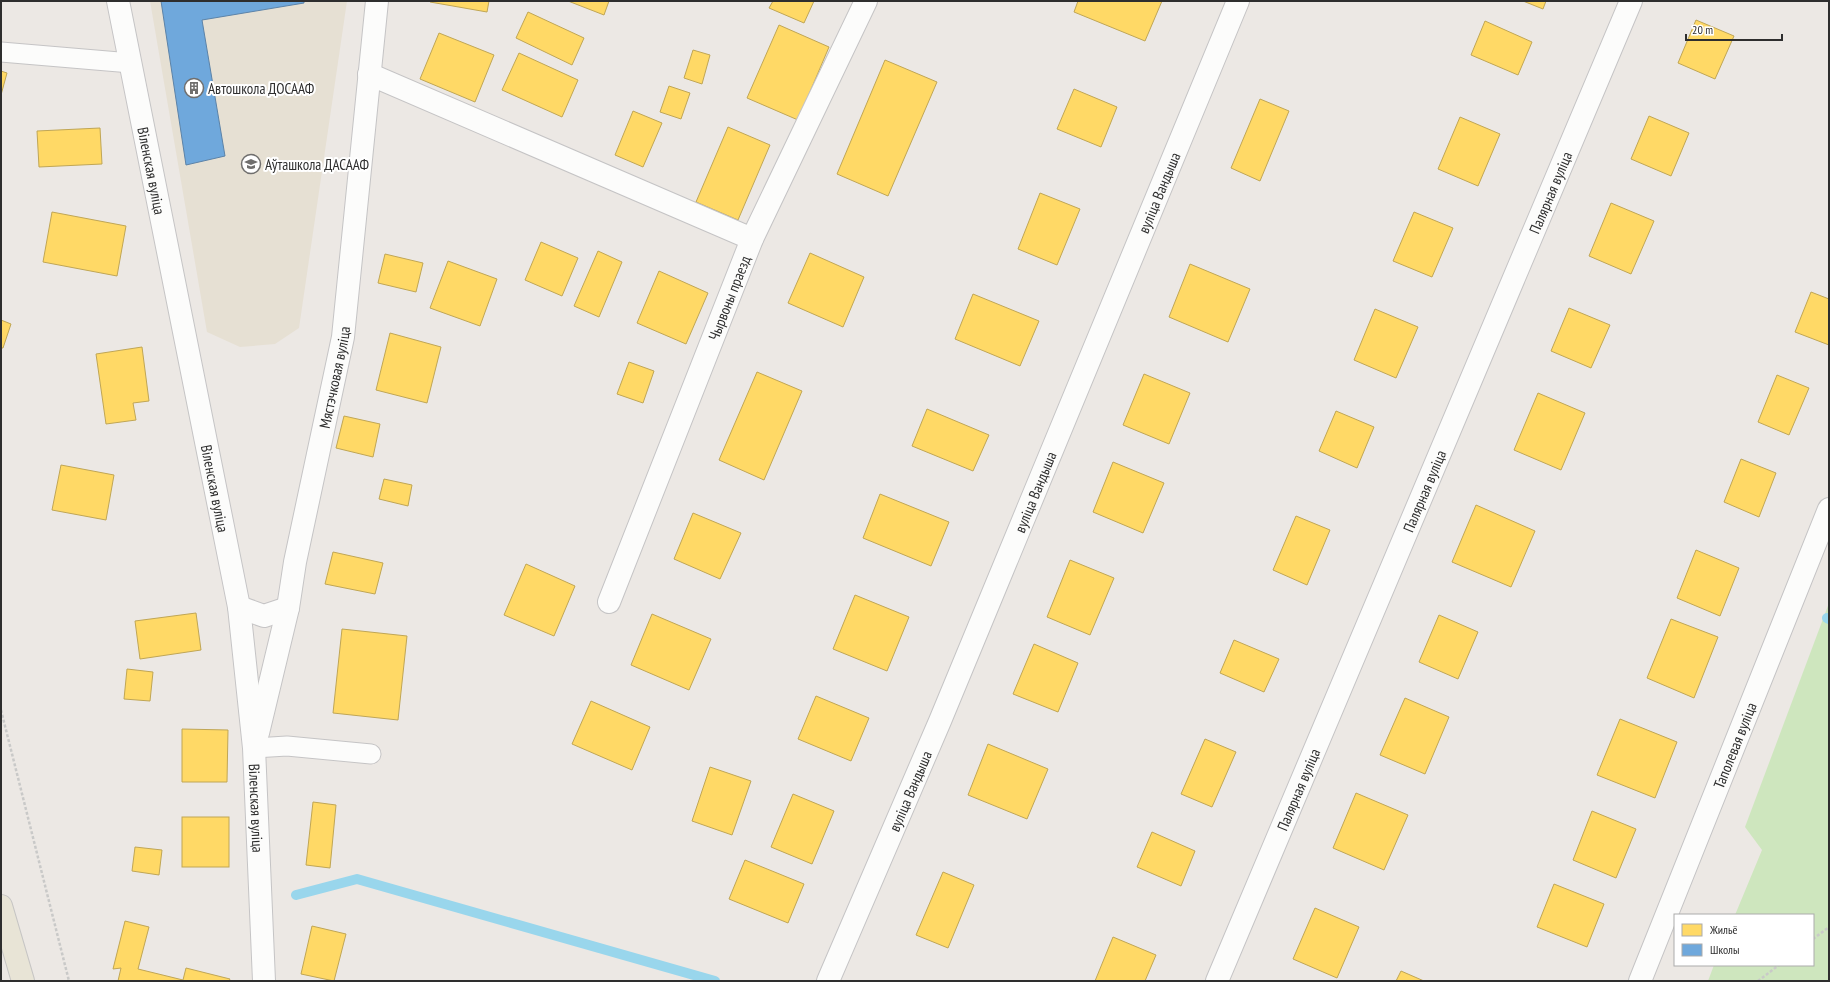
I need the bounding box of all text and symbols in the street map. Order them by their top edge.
scale bar [1686,16,1782,42]
text: 20 m [1692,22,1713,37]
building icon: Автошкола ДОСААФ [183,77,205,99]
place label: Автошкола ДОСААФ [208,79,315,98]
street label: Віленская вуліца [134,125,170,216]
street label: вуліца Вандыша [1134,149,1184,236]
street label: Палярная вуліца [1524,149,1576,236]
school or university icon: Аўташкола ДАСААФ [240,153,262,175]
place label: Аўташкола ДАСААФ [265,155,370,174]
street label: Чырвоны праезд [704,252,754,343]
street label: Мястэчковая вуліца [314,325,354,430]
street label: Віленская вуліца [197,443,233,534]
street label: Палярная вуліца [1398,447,1450,535]
street label: вуліца Вандыша [1010,449,1060,535]
street label: Таполевая вуліца [1709,699,1760,791]
street label: Палярная вуліца [1272,745,1324,833]
street label: вуліца Вандыша [884,748,936,834]
street label: Віленская вуліца [245,763,268,853]
legend [1674,914,1814,966]
text: Жильё [1709,922,1737,937]
text: Школы [1710,942,1739,957]

